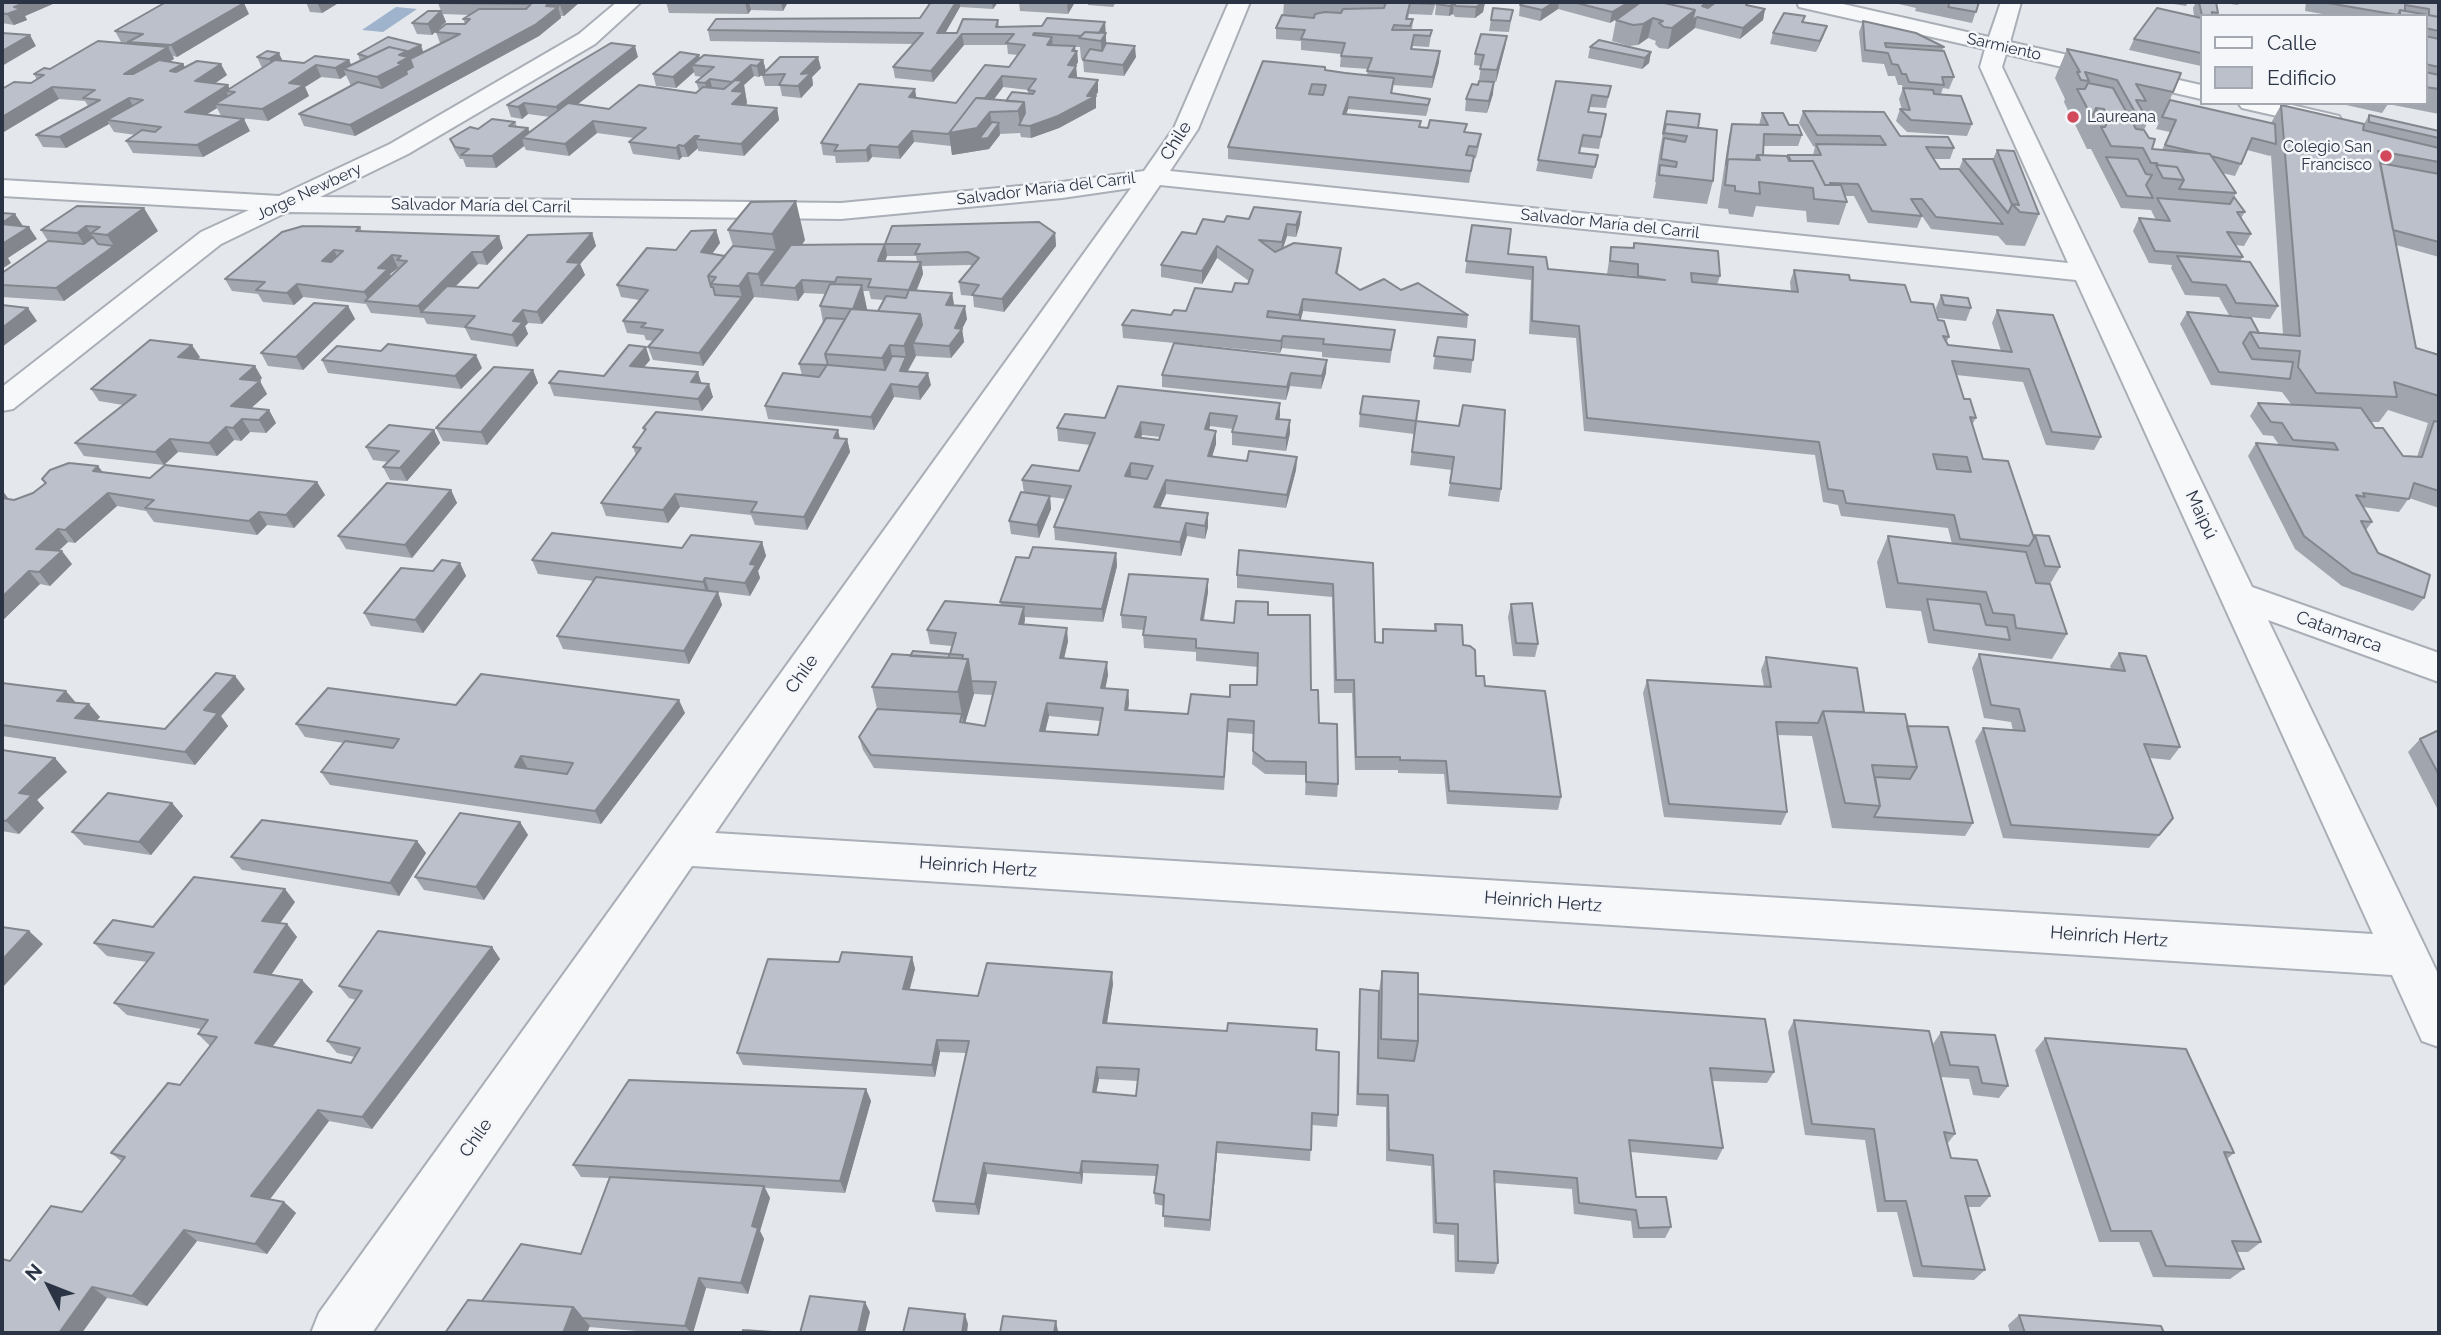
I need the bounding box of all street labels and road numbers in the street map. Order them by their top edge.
street label: Sarmiento [1965,29,2043,65]
street label: Chile [1156,117,1196,165]
street label: Jorge Newbery [253,159,365,225]
street label: Salvador María del Carril [956,169,1136,209]
street label: Salvador María del Carril [391,195,571,217]
street label: Salvador María del Carril [1520,205,1700,243]
street label: Maipú [2180,487,2222,543]
street label: Catamarca [2293,606,2385,658]
street label: Chile [781,651,823,697]
street label: Heinrich Hertz [918,852,1038,882]
street label: Heinrich Hertz [1483,887,1603,917]
street label: Heinrich Hertz [2049,922,2169,952]
street label: Chile [455,1115,497,1161]

